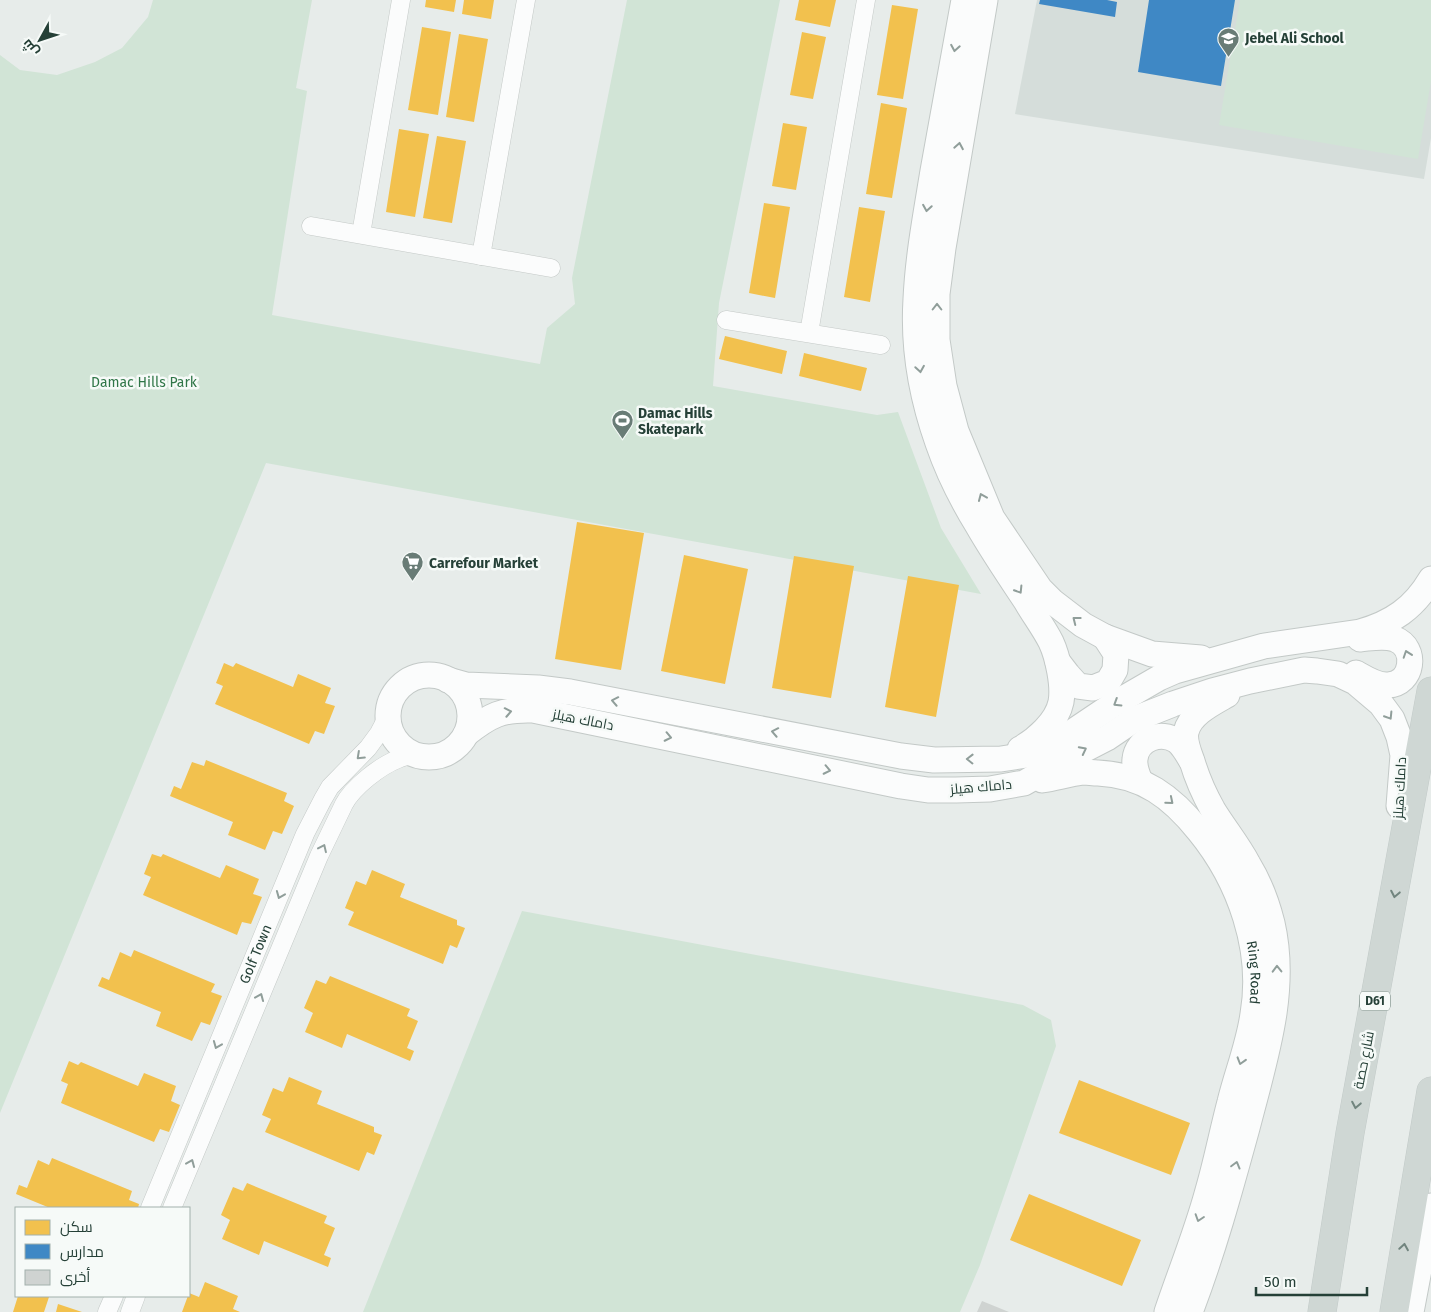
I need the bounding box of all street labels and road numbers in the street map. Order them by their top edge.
street label: داماك هيلز [550,706,615,734]
street label: داماك هيلز [1390,757,1410,820]
street label: داماك هيلز [948,776,1013,798]
street label: Golf Town [235,922,275,986]
street label: Ring Road [1243,939,1264,1005]
road number: D61 [1360,991,1390,1010]
street label: شارع حصة [1350,1030,1378,1090]

